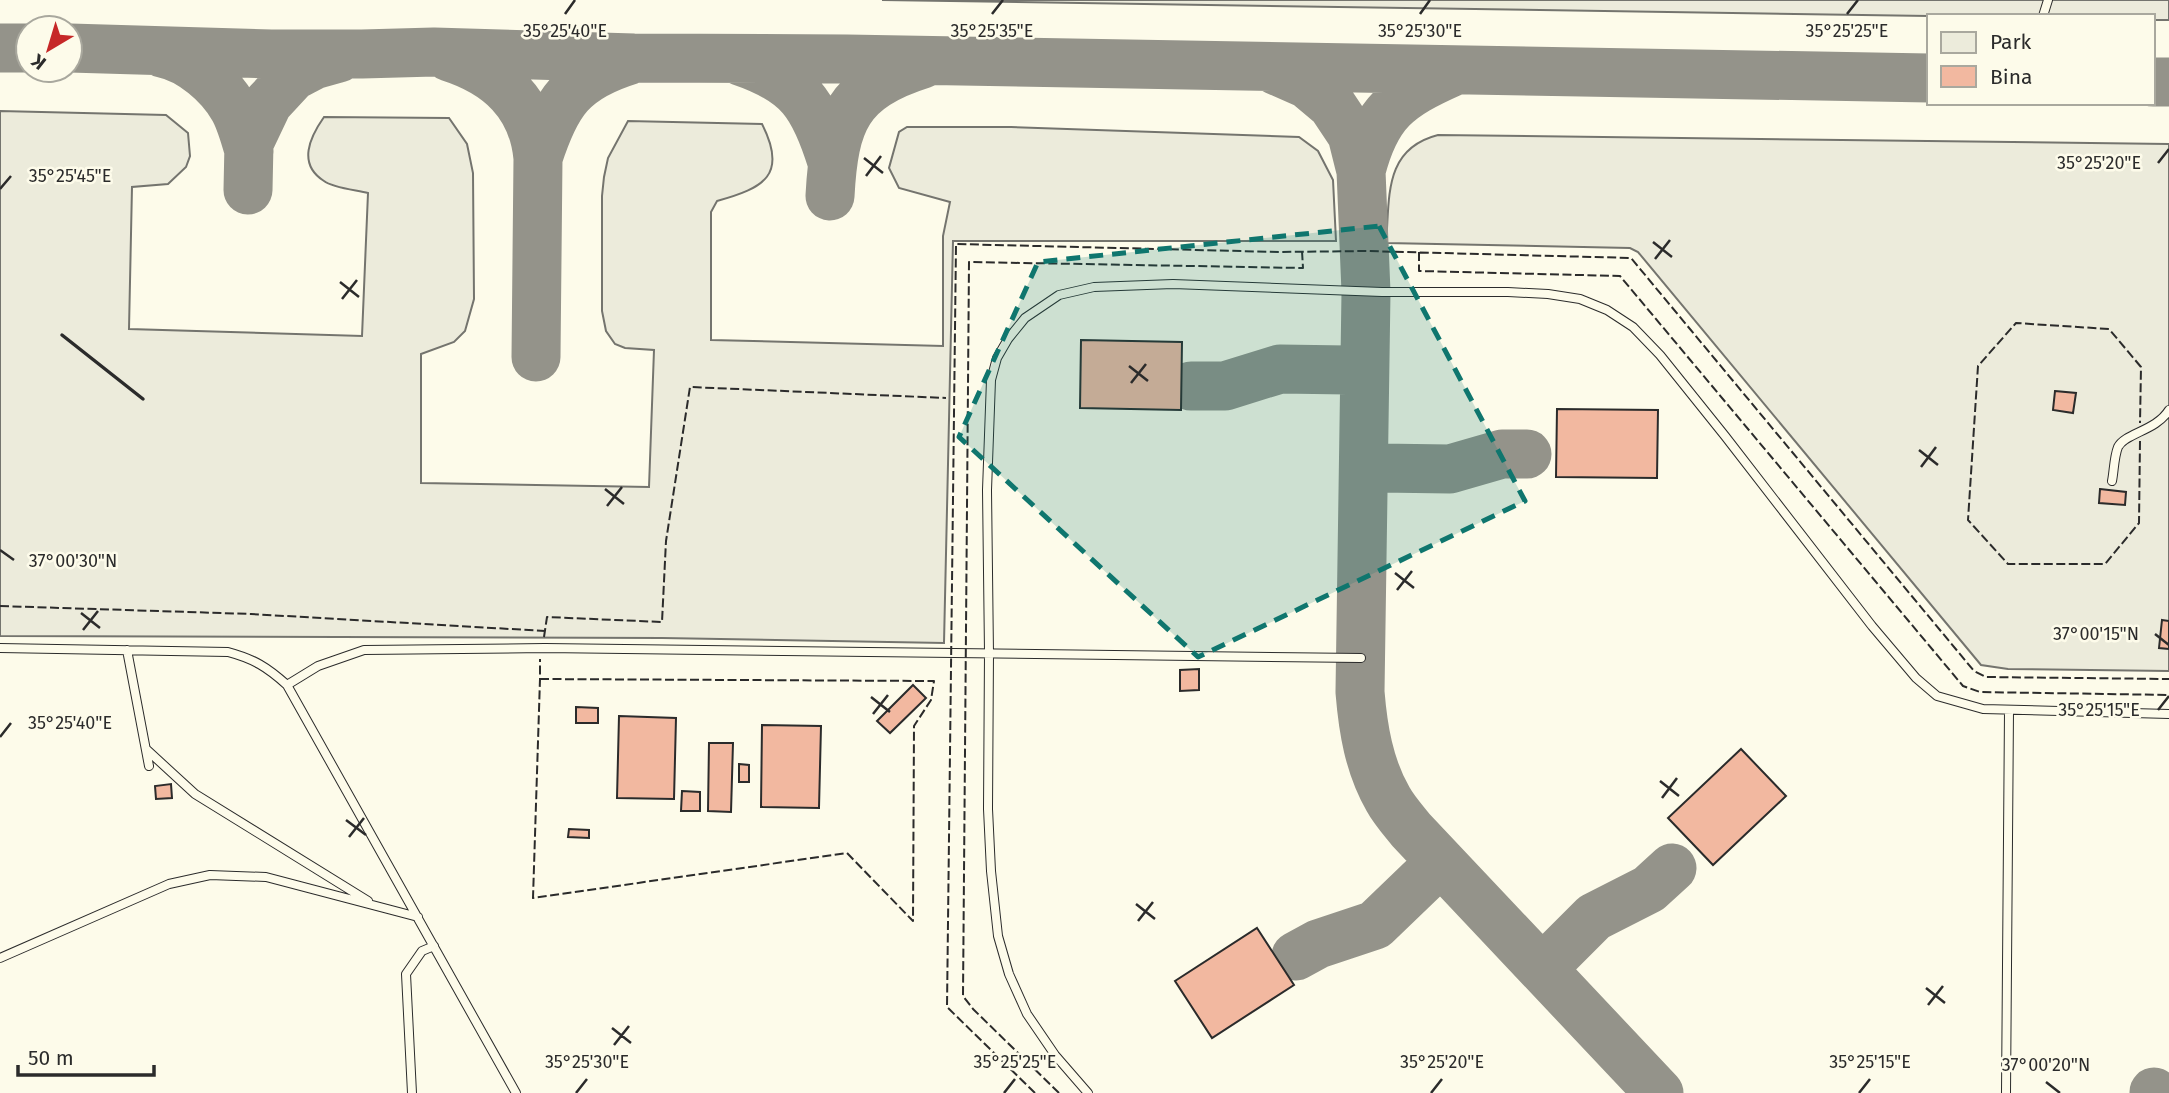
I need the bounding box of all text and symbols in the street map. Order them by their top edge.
north arrow [14,14,84,84]
legend [1927,14,2155,105]
text: 35°25'40"E [523,20,607,42]
text: 35°25'35"E [951,20,1033,42]
text: 35°25'30"E [1378,20,1462,42]
text: 35°25'25"E [1806,20,1888,42]
text: Park [1990,29,2032,55]
text: K [26,49,51,75]
text: Bina [1990,64,2032,90]
text: 35°25'20"E [2057,152,2141,174]
text: 35°25'45"E [29,165,111,187]
text: 37°00'30"N [29,550,117,572]
text: 37°00'15"N [2053,623,2139,645]
text: 35°25'15"E [2058,699,2140,721]
text: 35°25'40"E [28,712,112,734]
scale bar [18,1034,154,1078]
text: 50 m [28,1045,74,1071]
text: 35°25'30"E [545,1051,629,1073]
text: 35°25'25"E [974,1051,1056,1073]
text: 35°25'20"E [1400,1051,1484,1073]
text: 35°25'15"E [1829,1051,1911,1073]
text: 37°00'20"N [2002,1054,2090,1076]

